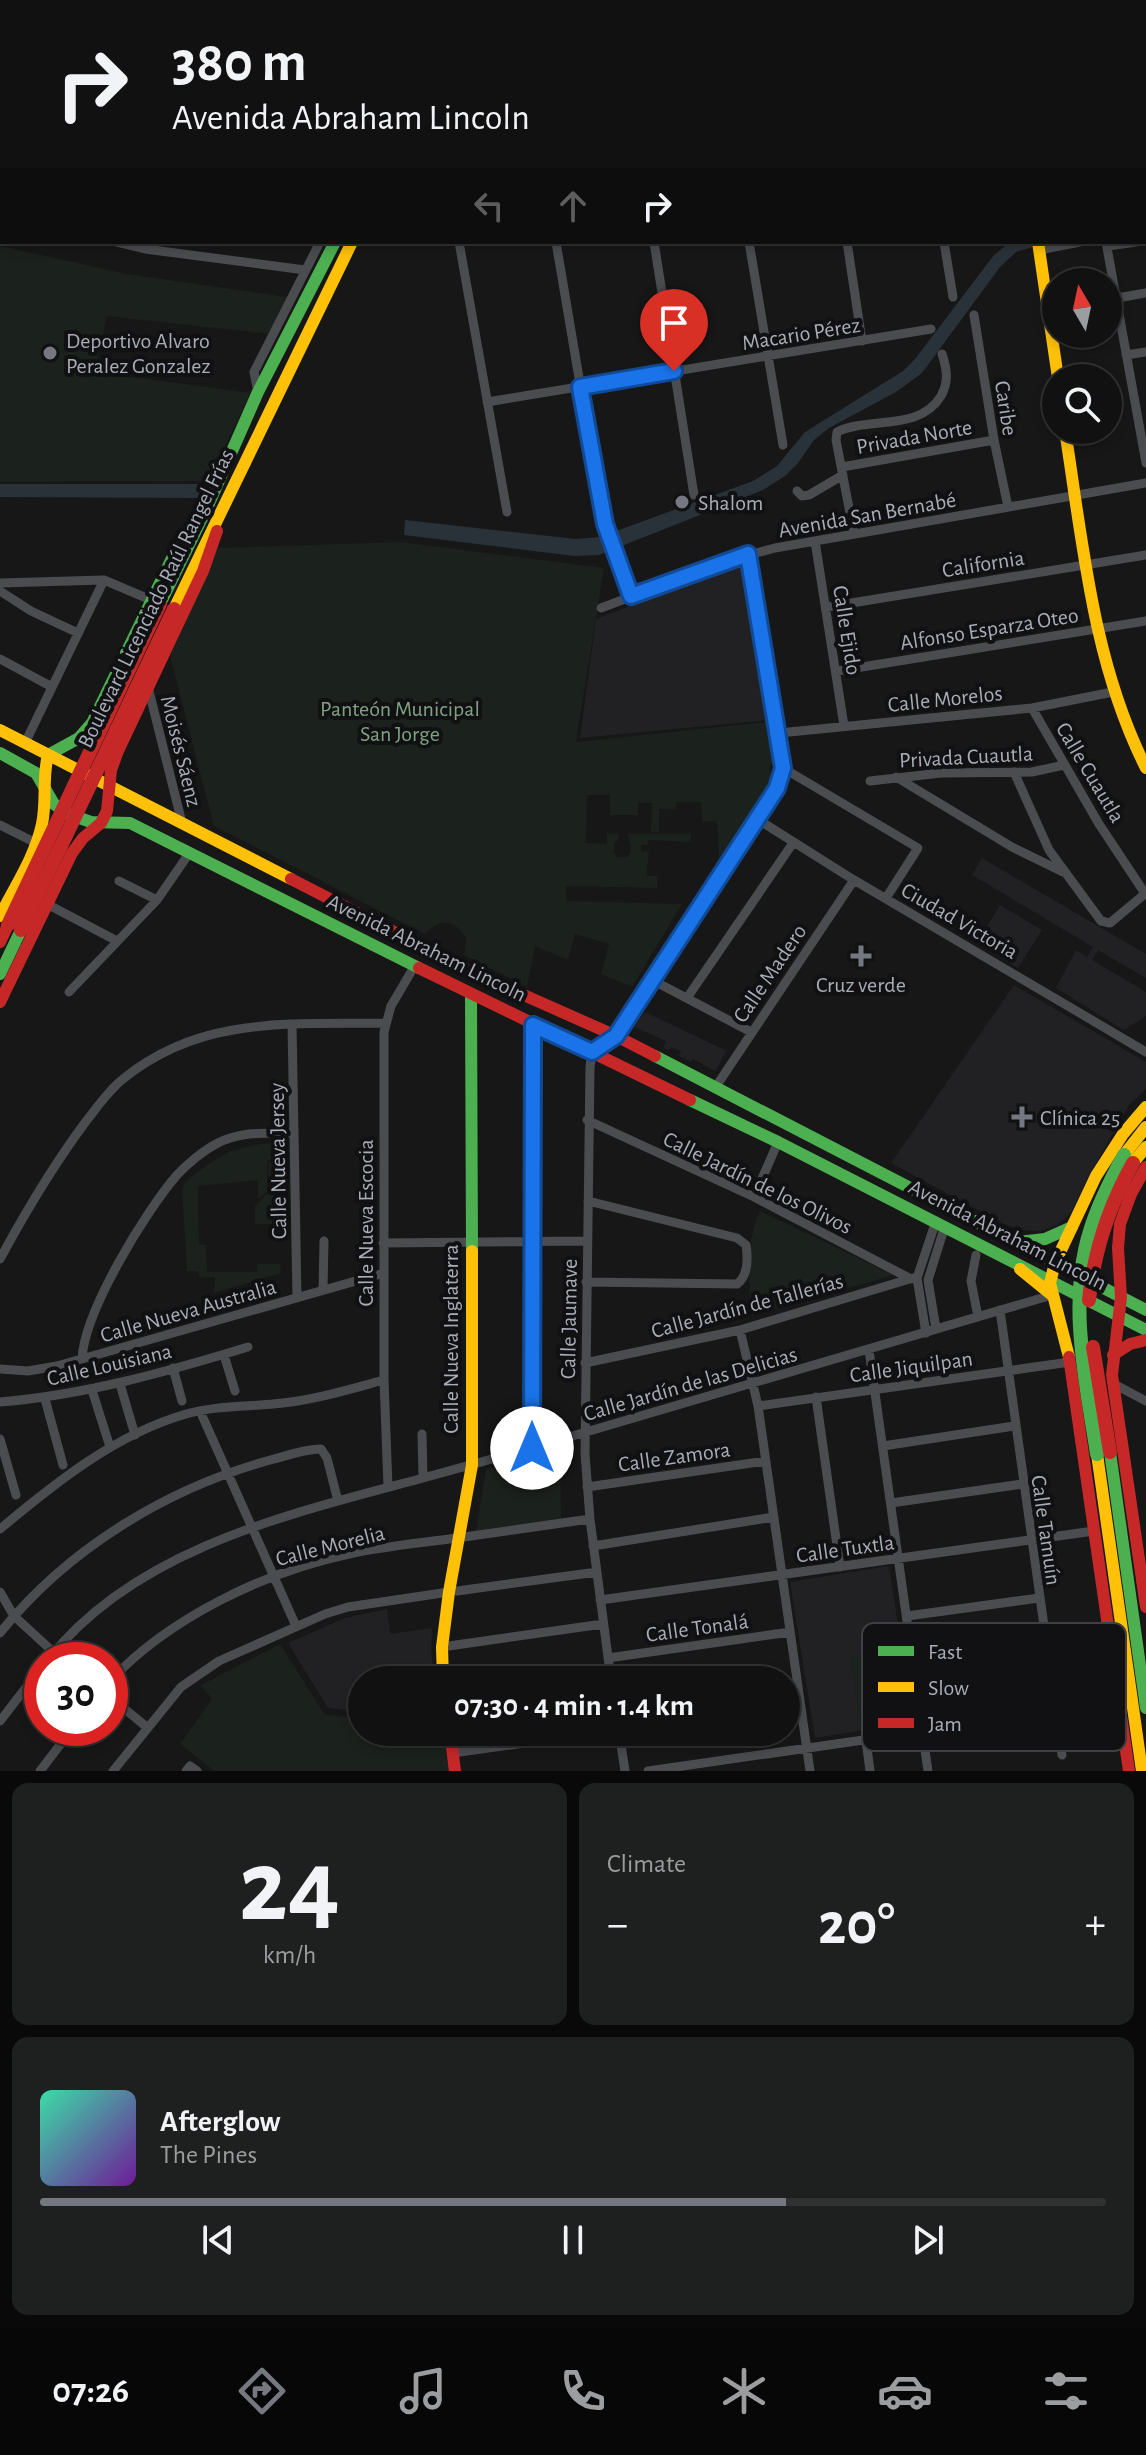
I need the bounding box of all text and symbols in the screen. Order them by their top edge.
icon: right [40,32,144,136]
text: 380 m [172,35,307,91]
text: Avenida Abraham Lincoln [172,100,530,136]
icon: left [467,184,511,228]
icon: ahead [551,184,595,228]
icon: right [635,184,679,228]
north arrow [1042,268,1122,348]
map controls [1042,268,1122,444]
pin [640,289,708,371]
icon: arrive [652,301,696,345]
street label: Macario Pérez [741,314,862,354]
place label: Deportivo Alvaro Peralez Gonzalez [66,330,211,377]
marker: Deportivo Alvaro Peralez Gonzalez [41,344,59,362]
button: search [1042,364,1122,444]
street label: Caribe [991,379,1021,437]
street label: Privada Norte [855,416,974,458]
street label: Boulevard Licenciado Raúl Rangel Frías [74,446,238,751]
street label: Avenida San Bernabé [777,489,958,541]
place label: Shalom [698,492,763,514]
marker: Shalom [673,493,691,511]
street label: California [940,547,1026,581]
street label: Calle Ejido [829,584,865,676]
street label: Alfonso Esparza Oteo [898,604,1080,654]
street label: Calle Morelos [887,682,1004,716]
street label: Moisés Sáenz [157,693,205,809]
park label: Panteón Municipal San Jorge [320,698,480,745]
street label: Calle Cuautla [1052,719,1129,826]
street label: Privada Cuautla [898,743,1034,771]
street label: Ciudad Victoria [897,879,1022,963]
street label: Avenida Abraham Lincoln [323,890,530,1006]
street label: Calle Madero [729,921,811,1027]
marker: Cruz verde [850,945,872,967]
place label: Cruz verde [816,974,906,996]
street label: Calle Nueva Jersey [266,1082,290,1239]
marker: Clínica 25 [1011,1106,1033,1128]
place label: Clínica 25 [1040,1107,1120,1129]
street label: Calle Jardín de los Olivos [660,1128,855,1238]
street label: Calle Nueva Escocia [355,1139,377,1307]
street label: Avenida Abraham Lincoln [905,1175,1110,1294]
street label: Calle Nueva Inglaterra [440,1244,462,1434]
street label: Calle Jaumave [557,1259,581,1379]
street label: Calle Jardín de Tallerías [649,1270,846,1342]
street label: Calle Nueva Australia [98,1275,279,1347]
street label: Calle Louisiana [45,1340,174,1390]
street label: Calle Jardín de las Delicias [581,1343,800,1425]
street label: Calle Jiquilpan [848,1347,974,1387]
position arrow [490,1406,574,1490]
street label: Calle Zamora [617,1438,732,1476]
street label: Calle Tamuín [1027,1474,1065,1587]
street label: Calle Morelia [273,1522,387,1570]
street label: Calle Tuxtla [795,1531,896,1567]
street label: Calle Tonalá [644,1610,750,1646]
legend [862,1623,1126,1751]
text: Fast [928,1641,962,1663]
speed limit sign: 30 [24,1642,128,1746]
text: Slow [928,1677,969,1699]
text: 07:30 · 4 min · 1.4 km [454,1691,694,1721]
text: Jam [928,1713,962,1735]
text: 24 [239,1836,340,1940]
text: Climate [607,1851,686,1877]
text: 20° [818,1895,895,1955]
text: − [607,1903,628,1947]
text: + [1085,1903,1106,1947]
text: km/h [263,1942,316,1968]
text: Afterglow [160,2107,281,2137]
text: The Pines [160,2142,257,2168]
icon: previous [196,2218,240,2262]
icon: pause [551,2218,595,2262]
icon: next [906,2218,950,2262]
icon: directions [234,2363,290,2419]
icon: music [395,2363,451,2419]
icon: phone [555,2363,611,2419]
icon: climate [716,2363,772,2419]
icon: car [877,2363,933,2419]
icon: filters [1038,2363,1094,2419]
text: 07:26 [52,2373,129,2409]

